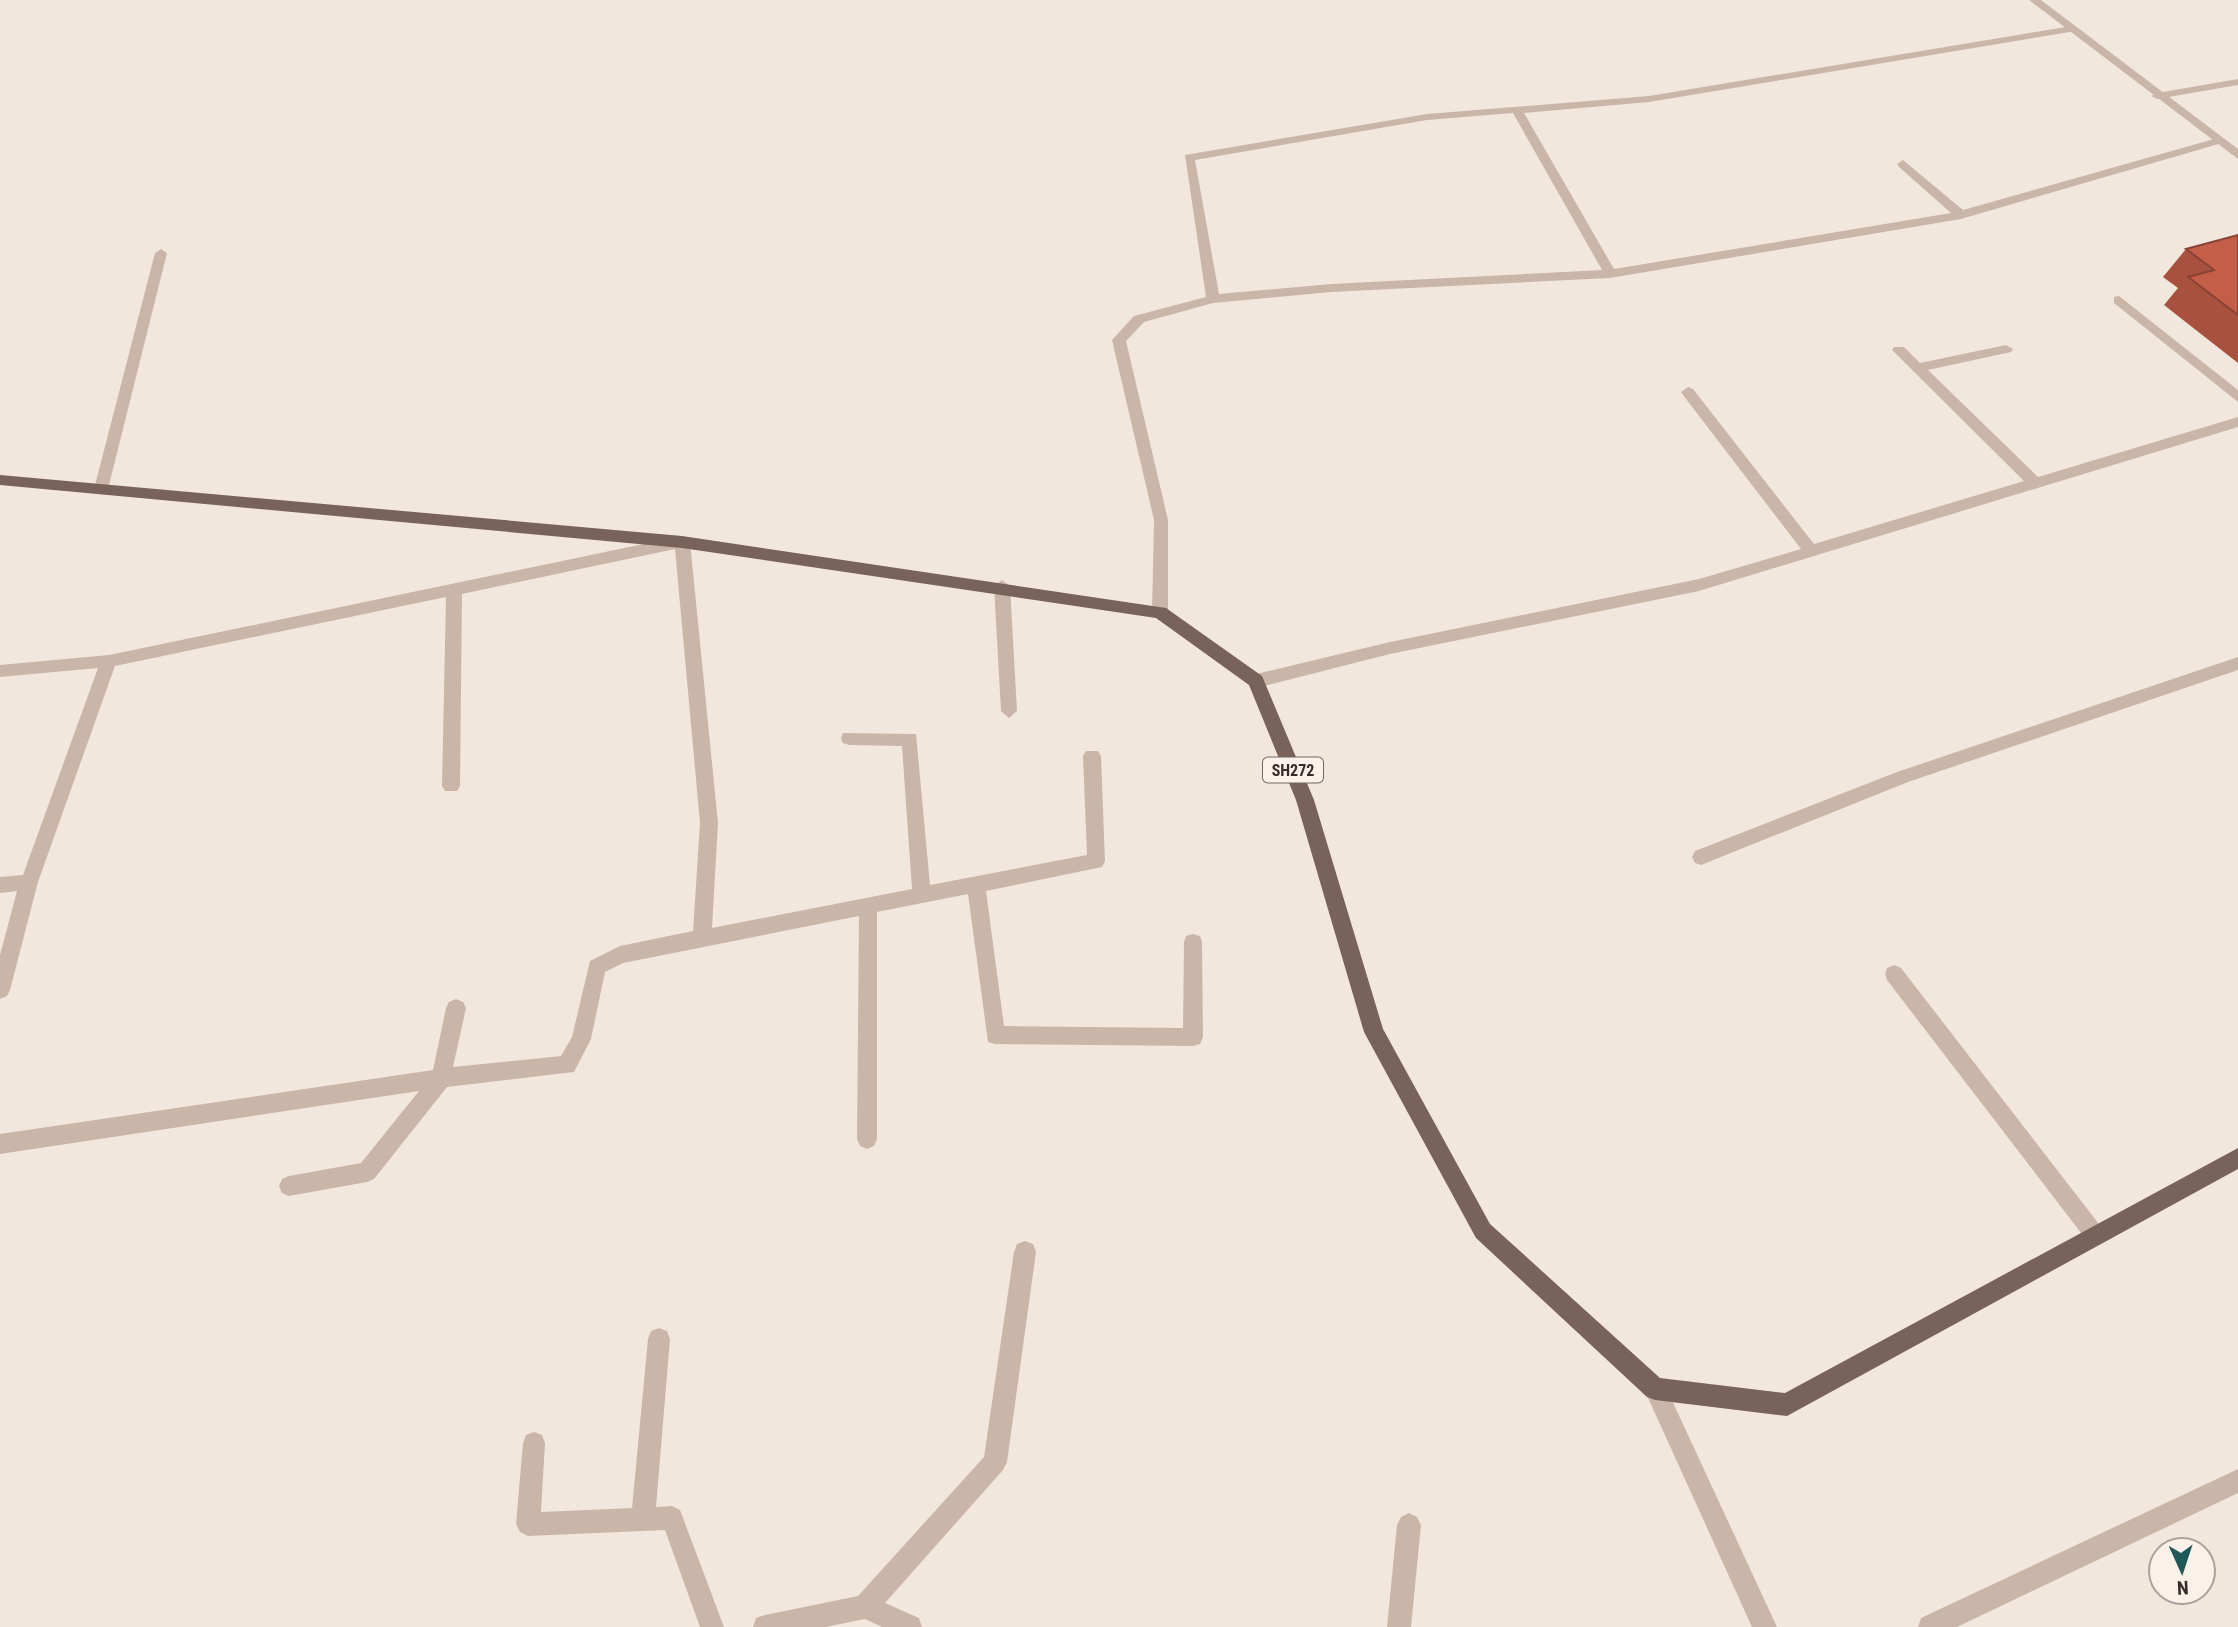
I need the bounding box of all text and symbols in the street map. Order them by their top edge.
road number: SH272 [1263,758,1323,782]
north arrow [2147,1536,2217,1606]
text: N [2176,1576,2189,1599]

